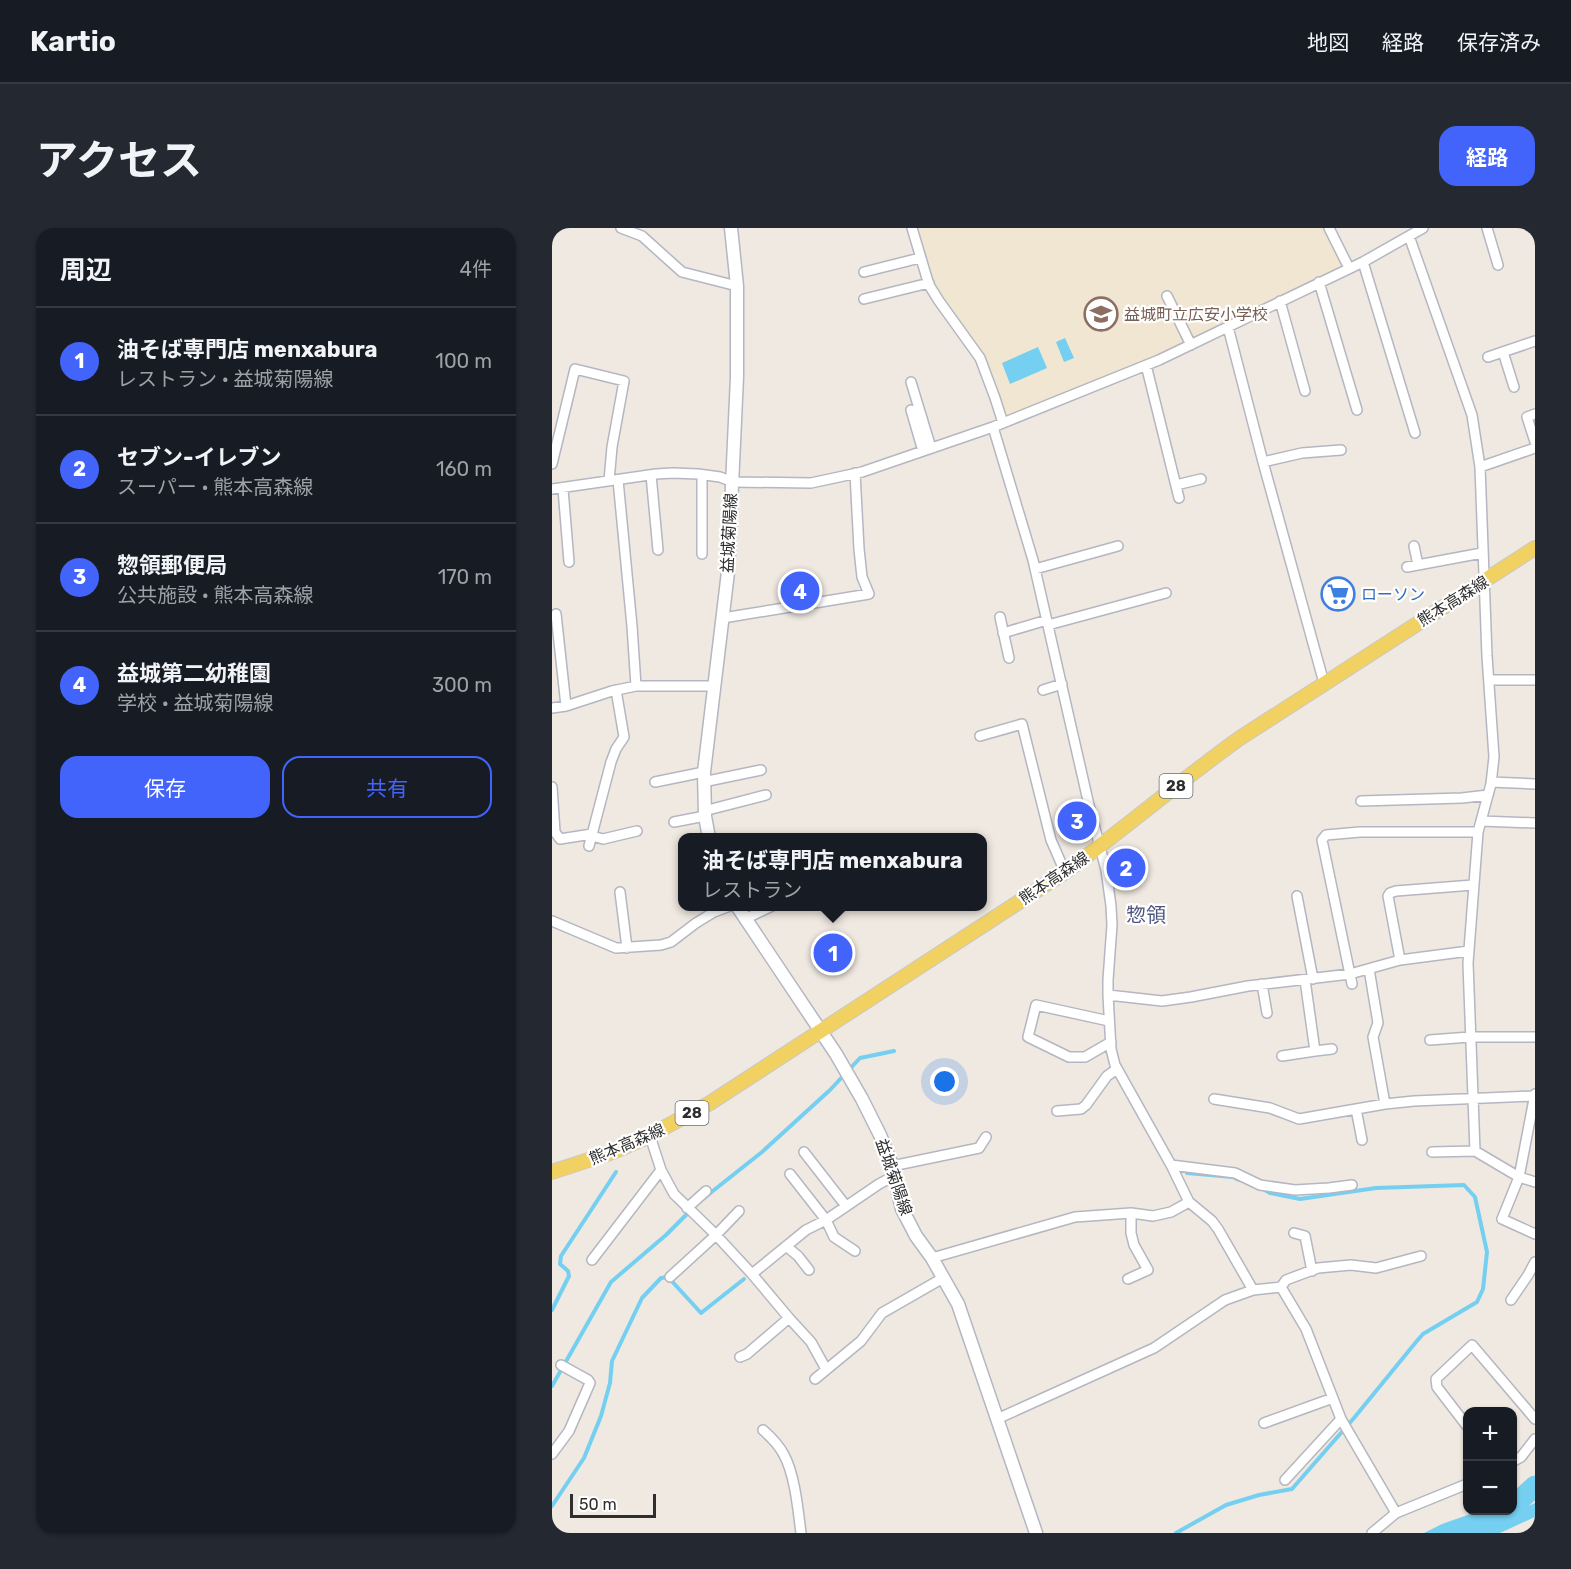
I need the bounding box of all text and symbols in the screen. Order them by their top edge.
text: Kartio [30,25,116,58]
text: 地図 [1307,30,1349,55]
text: 経路 [1382,30,1424,55]
text: 保存済み [1457,30,1541,55]
button: 経路 [1439,126,1535,186]
text: アクセス [36,136,202,186]
text: 周辺 [60,255,112,286]
text: 4件 [460,257,492,281]
school or university icon: 益城町立広安小学校 [1083,296,1119,332]
place label: 益城町立広安小学校 [1124,305,1268,324]
text: 油そば専門店 menxabura [117,336,378,363]
text: 1 [75,349,84,373]
text: 100 m [435,349,492,373]
text: レストラン · 益城菊陽線 [117,367,333,391]
text: セブン-イレブン [117,444,282,471]
text: 2 [73,457,86,481]
text: 160 m [436,457,492,481]
text: スーパー · 熊本高森線 [117,475,313,499]
street label: 益城菊陽線 [717,493,741,573]
text: 惣領郵便局 [117,552,227,579]
text: 3 [73,565,86,589]
text: 170 m [438,565,492,589]
pin: 4 [780,568,820,614]
street label: 熊本高森線 [1414,572,1492,630]
supermarket icon: ローソン [1320,576,1356,612]
text: 公共施設 · 熊本高森線 [117,583,313,607]
place label: ローソン [1361,585,1425,604]
text: 益城第二幼稚園 [117,660,271,687]
text: 4 [73,673,86,697]
text: 300 m [432,673,492,697]
text: 学校 · 益城菊陽線 [117,691,273,715]
button: 保存 [60,756,270,818]
button: 共有 [282,756,492,818]
road number: 28 [1160,774,1192,798]
pin: 3 [1058,798,1096,844]
popup [678,833,987,911]
pin: 2 [1106,846,1146,890]
text: 油そば専門店 menxabura [702,847,963,874]
street label: 熊本高森線 [1016,848,1092,908]
text: レストラン [702,878,802,902]
district label: 惣領 [1126,903,1166,927]
pin: 1 [814,930,852,976]
your location [930,1067,959,1096]
road number: 28 [676,1101,708,1125]
street label: 熊本高森線 [586,1120,668,1168]
street label: 益城菊陽線 [872,1136,916,1218]
map controls [1463,1407,1517,1515]
button: + [1463,1407,1517,1461]
button: − [1463,1461,1517,1515]
scale bar [570,1491,656,1518]
text: 50 m [579,1495,617,1514]

